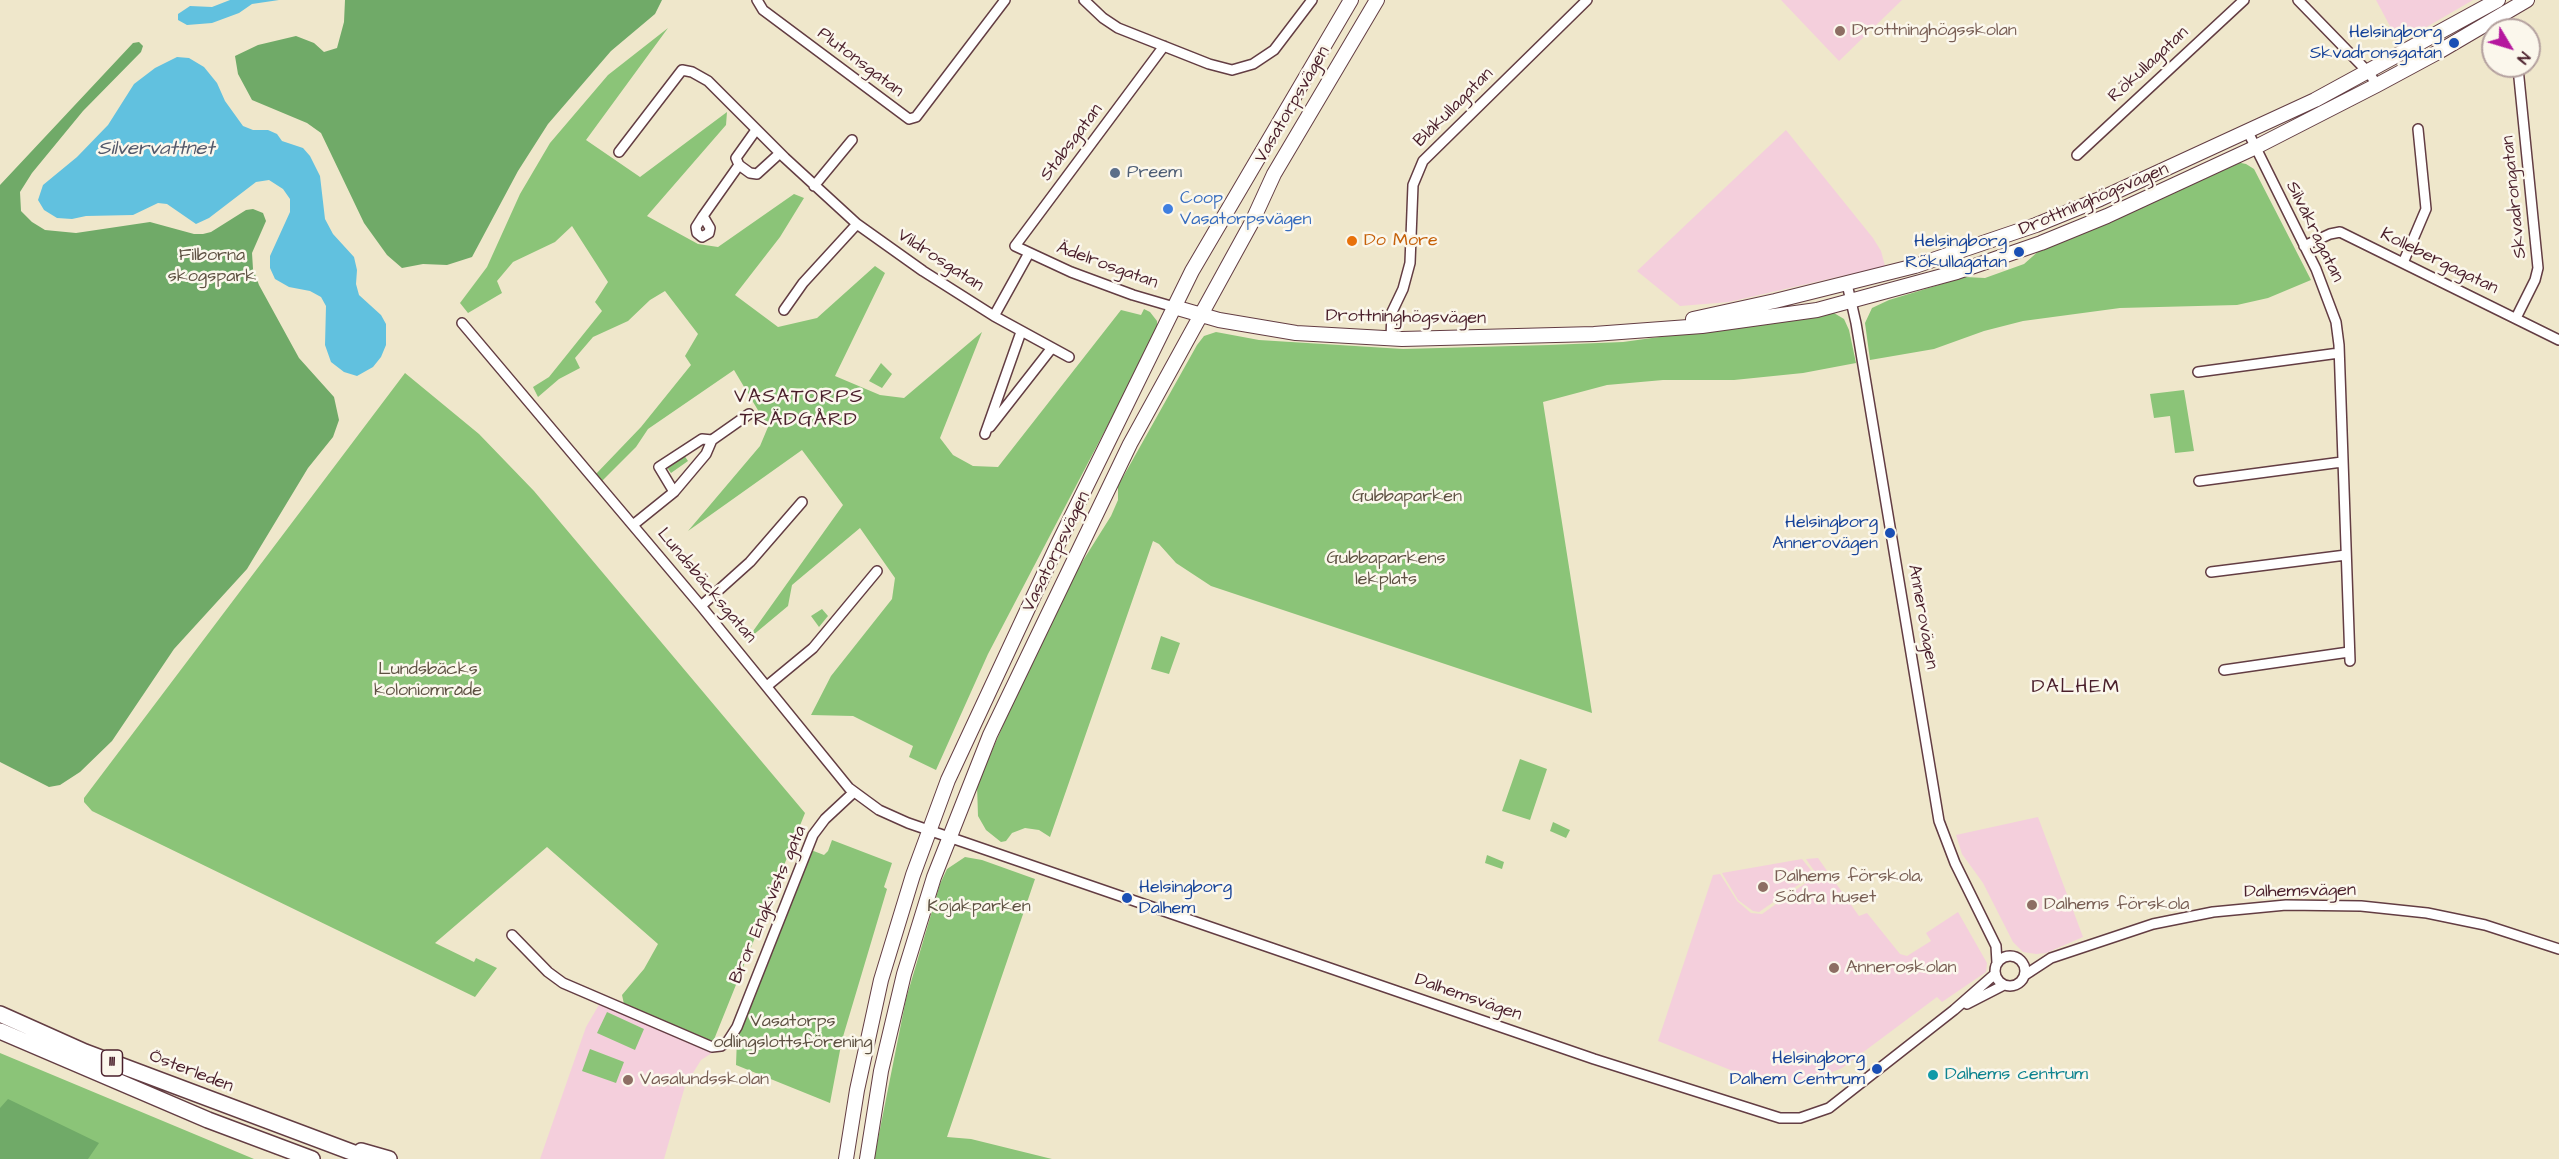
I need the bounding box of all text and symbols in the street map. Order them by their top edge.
north arrow [2481,18,2541,78]
place label: Drottninghögsskolan [1852,20,2017,42]
street label: Rökullagatan [2104,22,2194,108]
place label: Helsingborg Skvadronsgatan [2310,22,2442,64]
street label: Plutonsgatan [812,23,908,103]
marker: Drottninghögsskolan [1833,24,1847,38]
marker: Helsingborg Skvadronsgatan [2447,36,2461,50]
street label: Vasatorpsvägen [1251,43,1335,167]
text: N [2512,47,2535,69]
street label: Blåkullagatan [1410,64,1498,152]
street label: Stabsgatan [1036,100,1108,186]
street label: Skvadrongatan [2498,135,2532,259]
water label: Silvervattnet [98,138,214,162]
street label: Drottninghögsvägen [2016,159,2172,241]
place label: Preem [1127,162,1182,184]
marker: Preem [1108,166,1122,180]
street label: Silvåkragatan [2280,178,2348,286]
place label: Coop Vasatorpsvägen [1180,188,1312,230]
marker: Coop Vasatorpsvägen [1161,202,1175,216]
street label: Kollebergagatan [2377,224,2501,300]
street label: Vildrosgatan [893,225,987,297]
place label: Do More [1364,230,1438,252]
place label: Helsingborg Rökullagatan [1905,231,2007,274]
marker: Do More [1345,234,1359,248]
street label: Ädelrosgatan [1053,238,1161,294]
park label: Filborna skogspark [168,245,256,288]
marker: Helsingborg Rökullagatan [2012,245,2026,259]
street label: Drottninghögsvägen [1326,306,1486,330]
district label: VASATORPS TRÄDGÅRD [734,386,864,433]
park label: Gubbaparken [1352,486,1462,508]
street label: Vasatorpsvägen [1018,488,1096,616]
place label: Helsingborg Annerovägen [1772,512,1878,554]
street label: Lundsbäcksgatan [652,524,760,648]
marker: Helsingborg Annerovägen [1883,526,1897,540]
park label: Gubbaparkens lekplats [1327,548,1445,590]
street label: Annerovägen [1902,563,1942,671]
park label: Lundsbäcks koloniområde [374,659,482,702]
district label: DALHEM [2031,676,2121,700]
street label: Bror Engkvists gata [726,823,812,987]
place label: Dalhems förskola, Södra huset [1775,866,1924,908]
place label: Helsingborg Dalhem [1139,877,1232,920]
marker: Dalhems förskola, Södra huset [1756,880,1770,894]
street label: Dalhemsvägen [2244,880,2356,904]
marker: Helsingborg Dalhem [1120,891,1134,905]
place label: Dalhems förskola [2044,894,2190,916]
park label: Kojakparken [927,896,1031,918]
marker: Dalhems förskola [2025,898,2039,912]
place label: Anneroskolan [1846,957,1957,979]
marker: Anneroskolan [1827,961,1841,975]
street label: Dalhemsvägen [1412,970,1524,1026]
park label: Vasatorps odlingslottsförening [713,1011,873,1054]
street label: Österleden [146,1046,236,1098]
place label: Helsingborg Dalhem Centrum [1730,1048,1865,1090]
road number: 111 [102,1050,122,1076]
marker: Helsingborg Dalhem Centrum [1870,1062,1884,1076]
place label: Dalhems centrum [1945,1064,2088,1086]
marker: Dalhems centrum [1926,1068,1940,1082]
place label: Vasalundsskolan [640,1069,769,1091]
marker: Vasalundsskolan [621,1073,635,1087]

